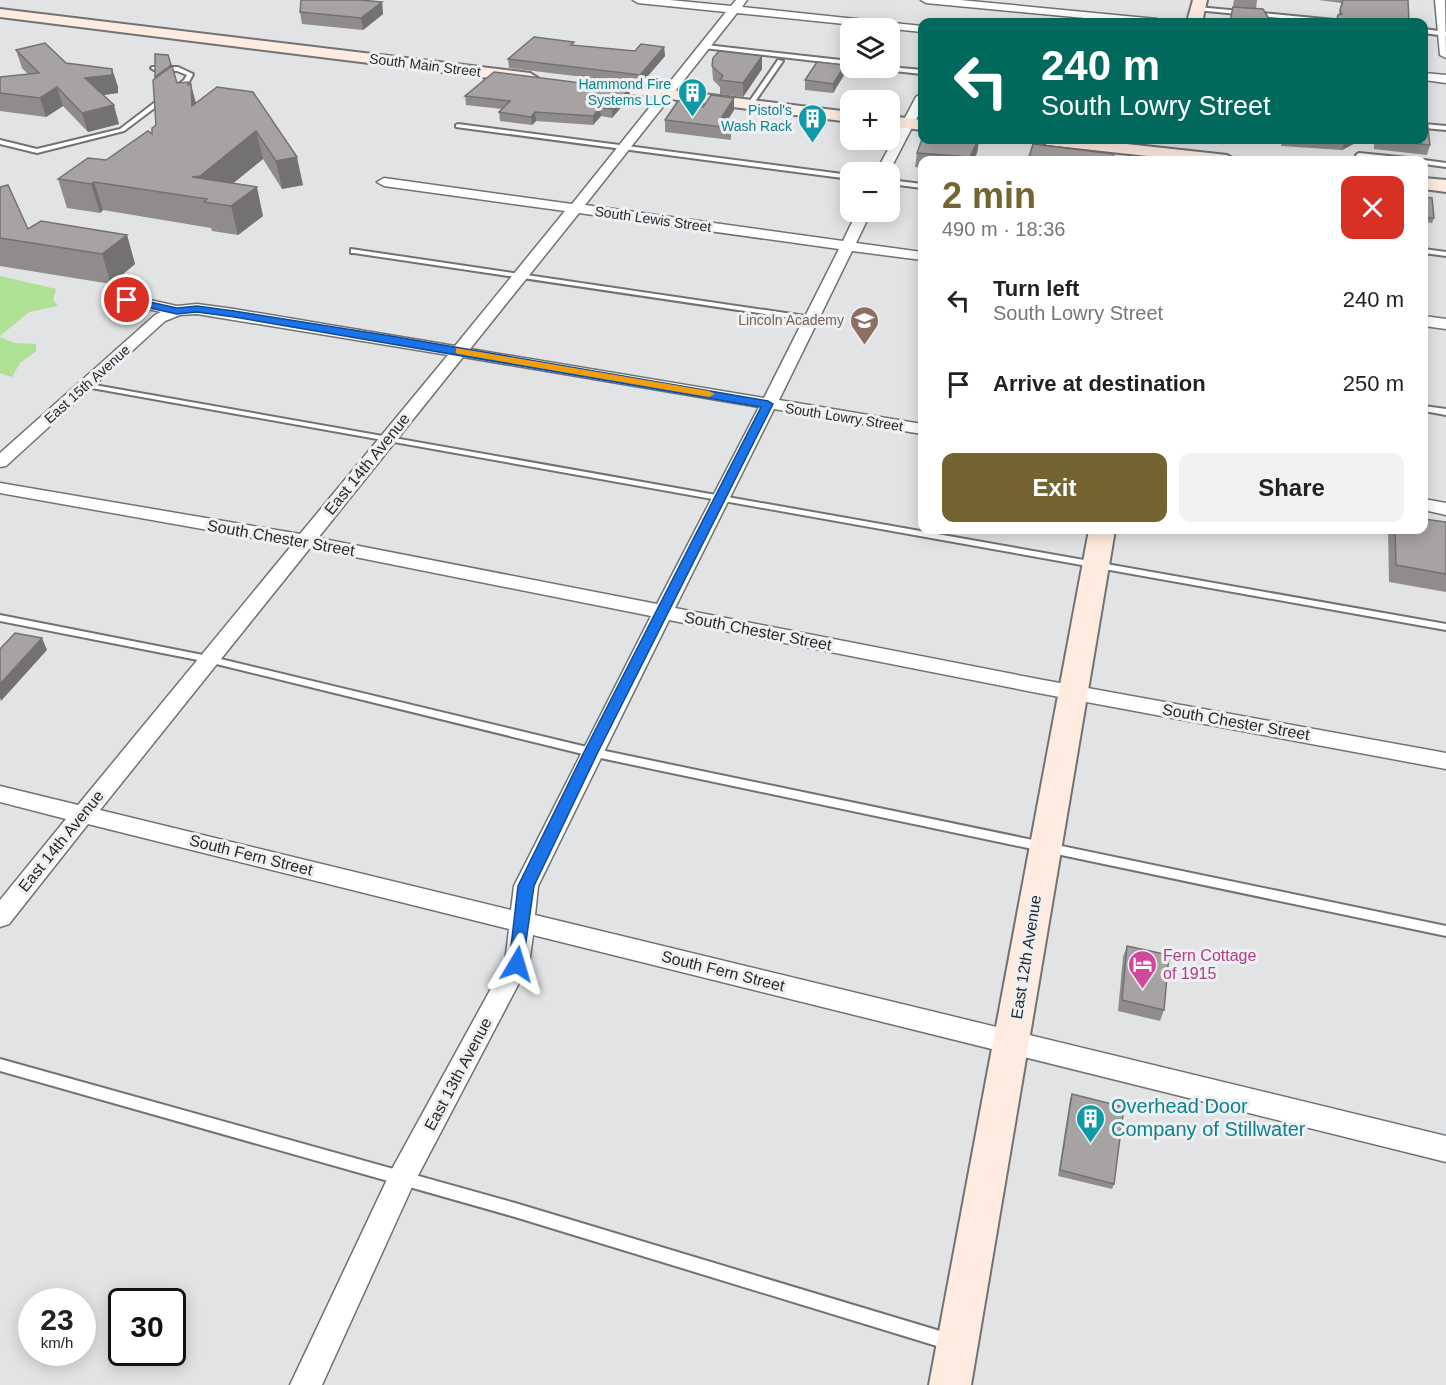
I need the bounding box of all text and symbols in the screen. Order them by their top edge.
map controls [840,18,900,222]
button: layers [840,18,900,78]
icon: left [942,42,1020,120]
text: 240 m [1041,42,1160,89]
street label: South Main Street [368,50,482,80]
place label: Hammond Fire Systems LLC [578,76,671,108]
building icon: Hammond Fire Systems LLC [676,76,708,118]
button: + [840,90,900,150]
text: South Lowry Street [1041,91,1271,121]
place label: Pistol's Wash Rack [721,102,793,134]
building icon: Pistol's Wash Rack [797,102,829,144]
button: − [840,162,900,222]
text: 2 min [942,175,1036,216]
button: close [1341,176,1404,239]
street label: South Lewis Street [594,203,712,235]
text: 490 m · 18:36 [942,218,1065,240]
pin [101,274,152,325]
text: Turn left [993,276,1079,301]
icon: arrive [110,283,143,316]
icon: left [942,284,975,317]
text: 240 m [1343,287,1404,312]
text: South Lowry Street [993,302,1163,324]
school or university icon: Lincoln Academy [849,304,881,346]
place label: Lincoln Academy [738,312,844,328]
street label: East 15th Avenue [41,341,133,427]
icon: arrive [942,368,975,401]
text: Arrive at destination [993,371,1206,396]
text: 250 m [1343,371,1404,396]
street label: South Lowry Street [784,400,904,434]
street label: East 14th Avenue [321,410,413,518]
button: Exit [942,453,1167,522]
button: Share [1179,453,1404,522]
street label: South Chester Street [206,517,357,559]
street label: South Chester Street [683,608,833,654]
street label: South Chester Street [1161,701,1312,743]
street label: East 14th Avenue [15,787,107,895]
street label: South Fern Street [188,831,315,879]
street label: East 12th Avenue [1008,894,1044,1020]
position arrow [485,932,549,996]
street label: South Fern Street [660,947,787,995]
place label: Fern Cottage of 1915 [1163,947,1256,982]
hotel icon: Fern Cottage of 1915 [1126,948,1158,990]
street label: East 13th Avenue [421,1015,495,1133]
place label: Overhead Door Company of Stillwater [1111,1095,1306,1140]
building icon: Overhead Door Company of Stillwater [1074,1102,1106,1144]
speed limit sign: 30 [108,1288,186,1366]
text: 23 [40,1303,74,1336]
text: km/h [41,1334,73,1351]

